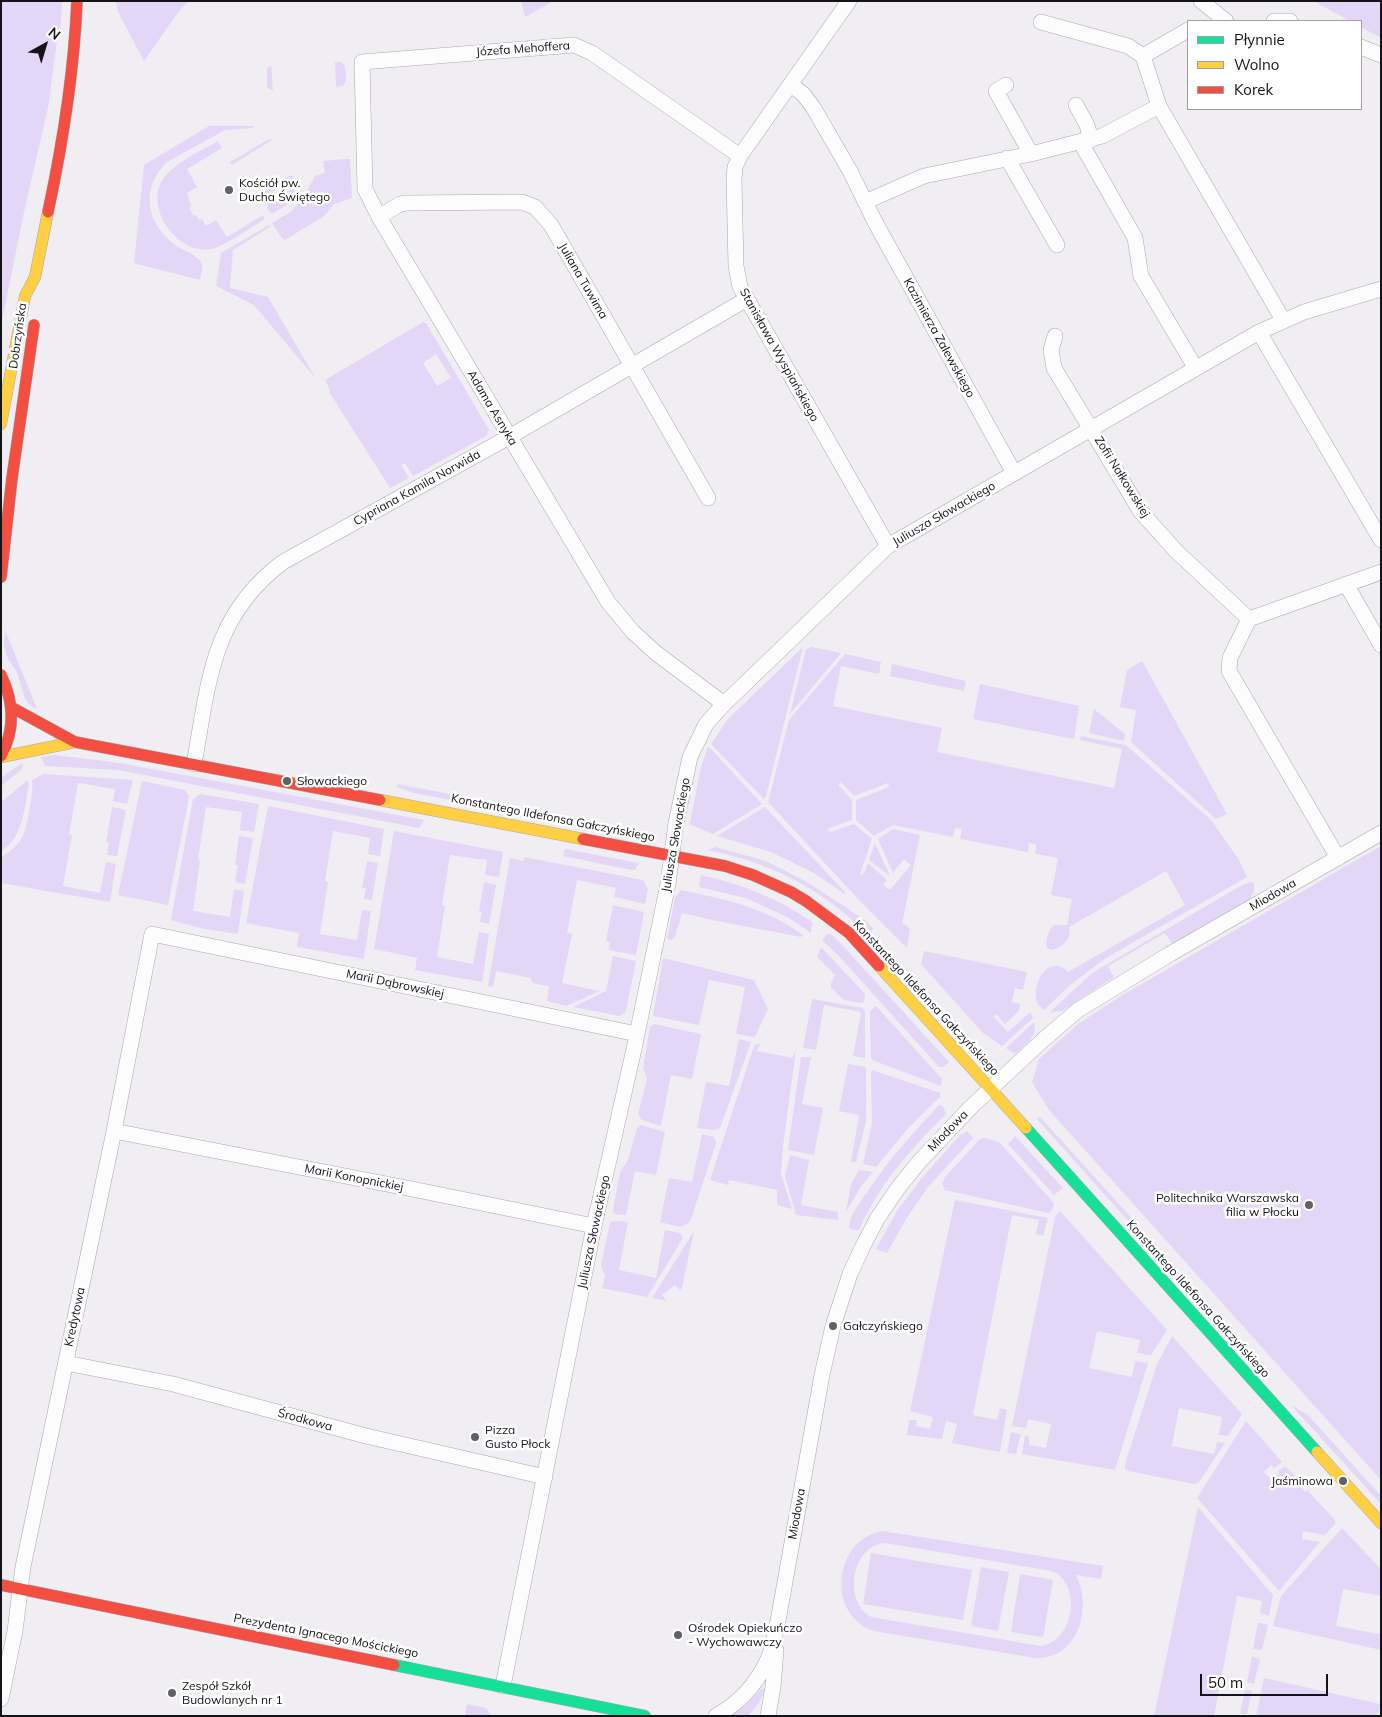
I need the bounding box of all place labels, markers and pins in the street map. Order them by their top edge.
place label: Kościół pw. Ducha Świętego [239,176,330,204]
marker: Kościół pw. Ducha Świętego [223,184,235,196]
place label: Słowackiego [297,774,367,788]
marker: Słowackiego [281,775,293,787]
place label: Politechnika Warszawska filia w Płocku [1156,1191,1299,1219]
marker: Politechnika Warszawska filia w Płocku [1303,1199,1315,1211]
place label: Gałczyńskiego [843,1319,923,1333]
marker: Gałczyńskiego [827,1320,839,1332]
place label: Pizza Gusto Płock [485,1423,550,1451]
marker: Pizza Gusto Płock [469,1431,481,1443]
place label: Jaśminowa [1271,1474,1333,1488]
marker: Jaśminowa [1337,1475,1349,1487]
place label: Ośrodek Opiekuńczo - Wychowawczy [688,1621,802,1649]
marker: Ośrodek Opiekuńczo - Wychowawczy [672,1629,684,1641]
place label: Zespół Szkół Budowlanych nr 1 [182,1679,283,1707]
marker: Zespół Szkół Budowlanych nr 1 [166,1687,178,1699]

